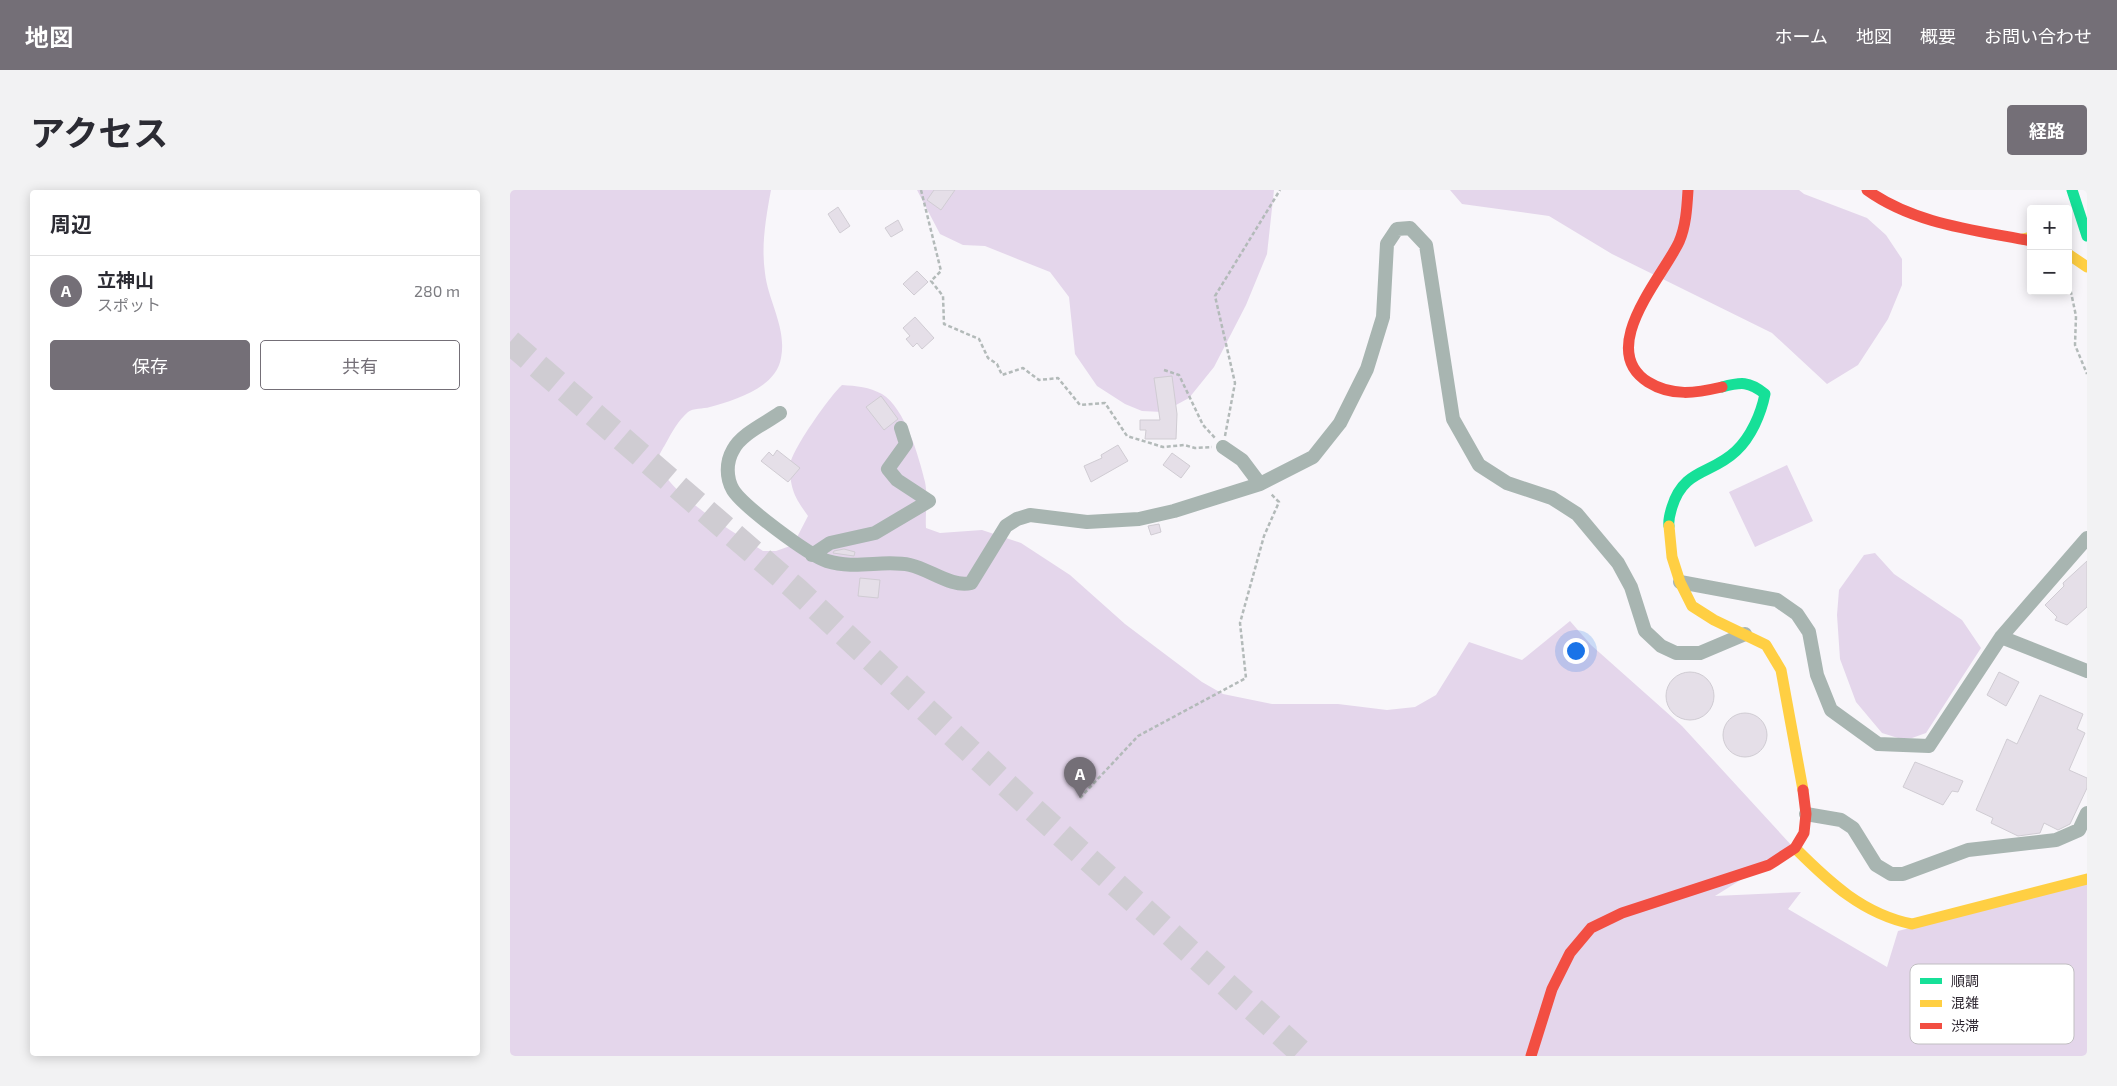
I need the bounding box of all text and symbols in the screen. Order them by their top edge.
text: 地図 [25,22,73,51]
text: ホーム [1775,25,1828,47]
text: 地図 [1856,25,1892,47]
text: 概要 [1920,25,1956,47]
text: お問い合わせ [1984,25,2092,47]
button: 経路 [2007,105,2087,155]
text: アクセス [30,111,168,153]
map controls [2027,205,2072,295]
button: + [2027,205,2072,250]
text: 周辺 [50,211,92,236]
button: − [2027,250,2072,295]
text: 立神山 [97,268,154,291]
text: A [61,281,71,300]
text: 280 m [414,281,460,300]
text: スポット [97,295,161,314]
button: 保存 [50,340,250,390]
button: 共有 [260,340,460,390]
your location [1563,638,1589,664]
pin: A [1064,757,1096,798]
legend [1910,964,2074,1044]
text: 順調 [1951,972,1979,989]
text: 混雑 [1951,994,1979,1011]
text: 渋滞 [1951,1017,1979,1034]

